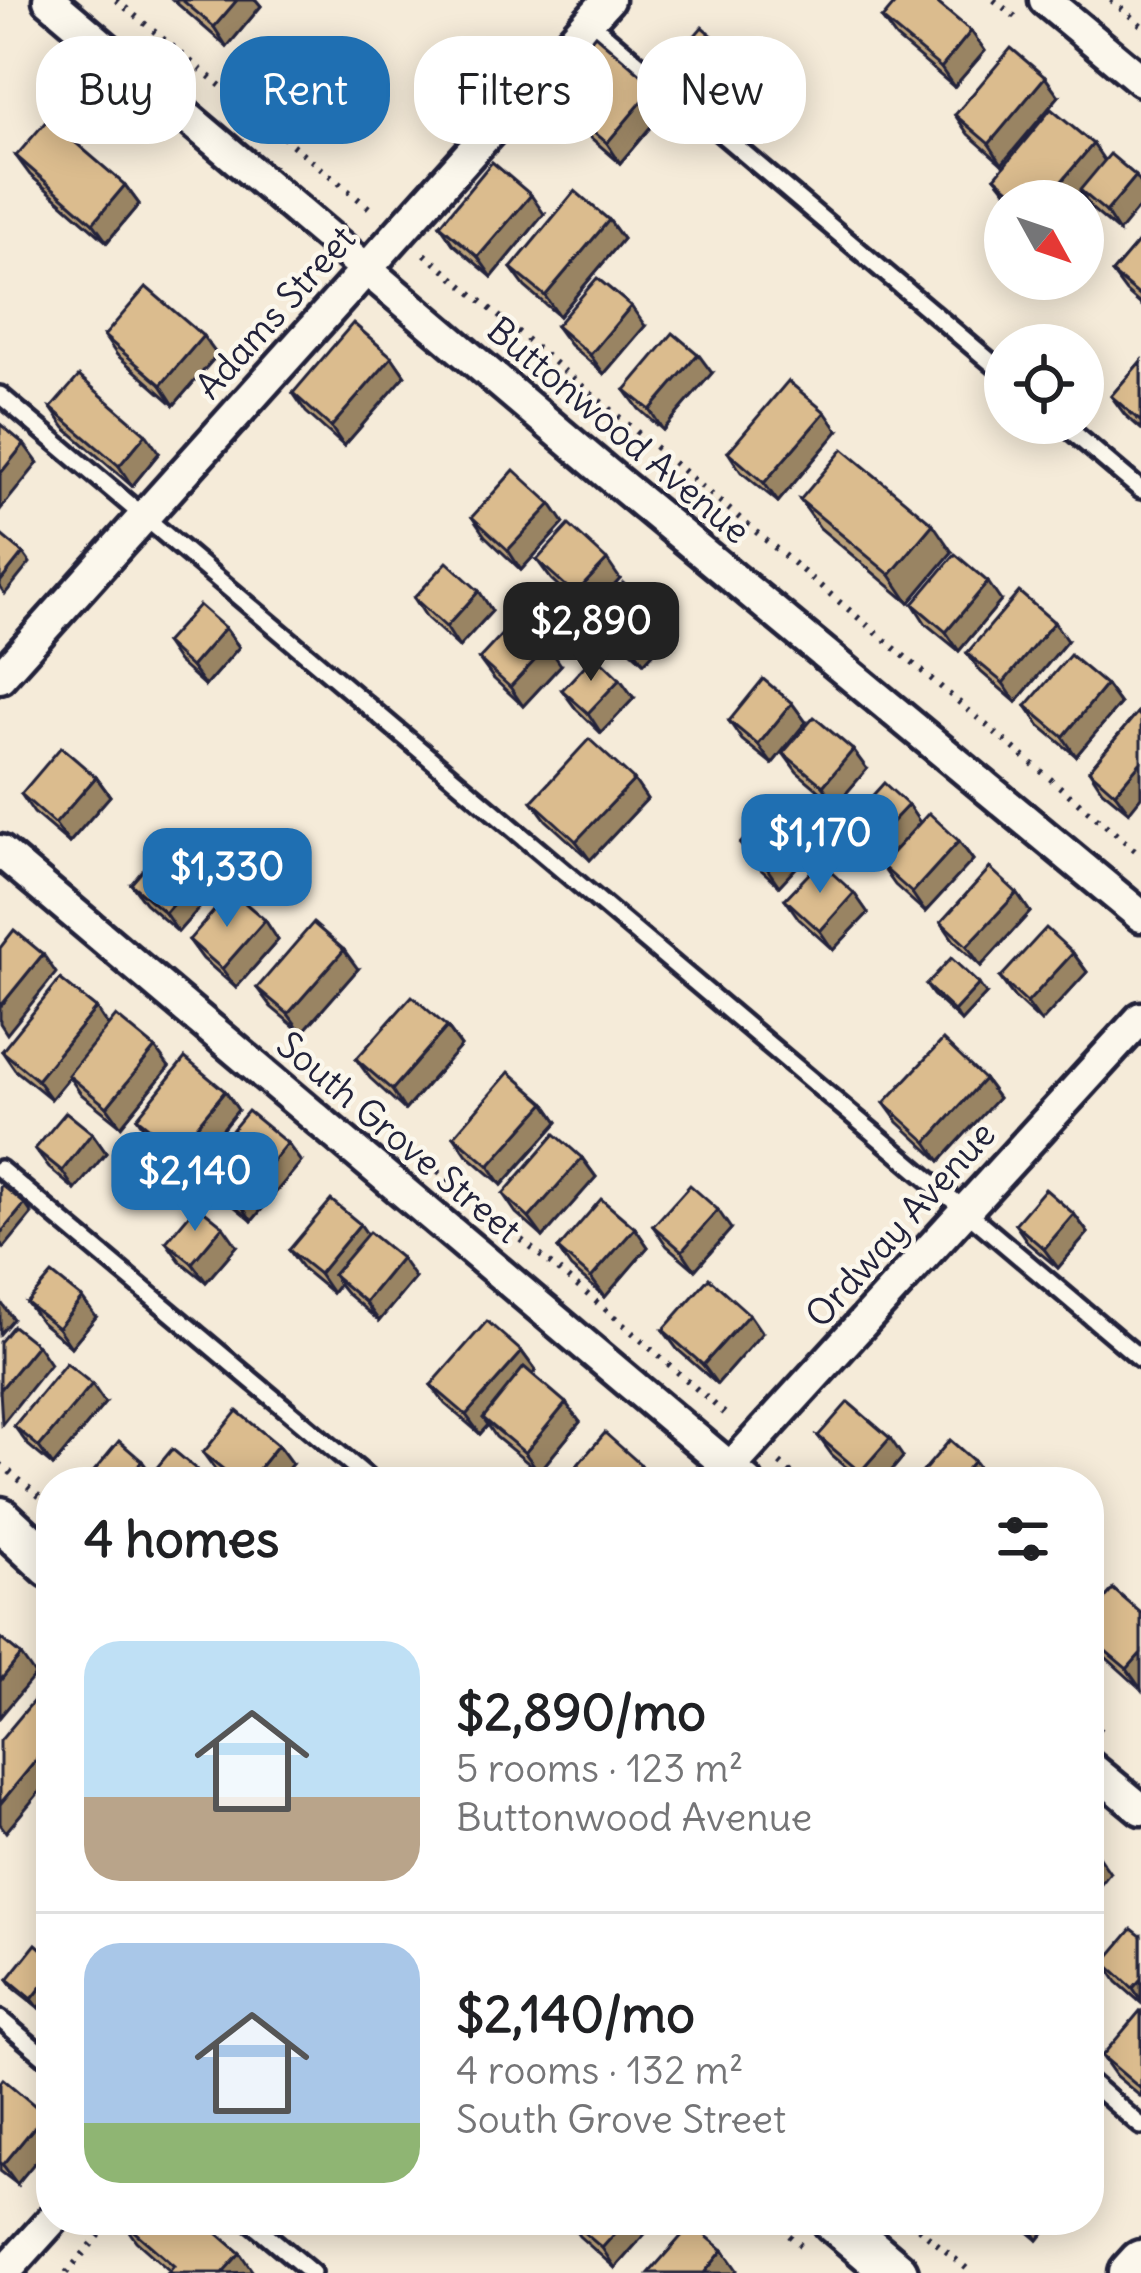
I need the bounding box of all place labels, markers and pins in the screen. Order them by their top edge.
pin: $2,890 [493,582,689,684]
pin: $1,170 [722,794,918,896]
pin: $1,330 [129,828,325,930]
pin: $2,140 [97,1132,293,1234]

